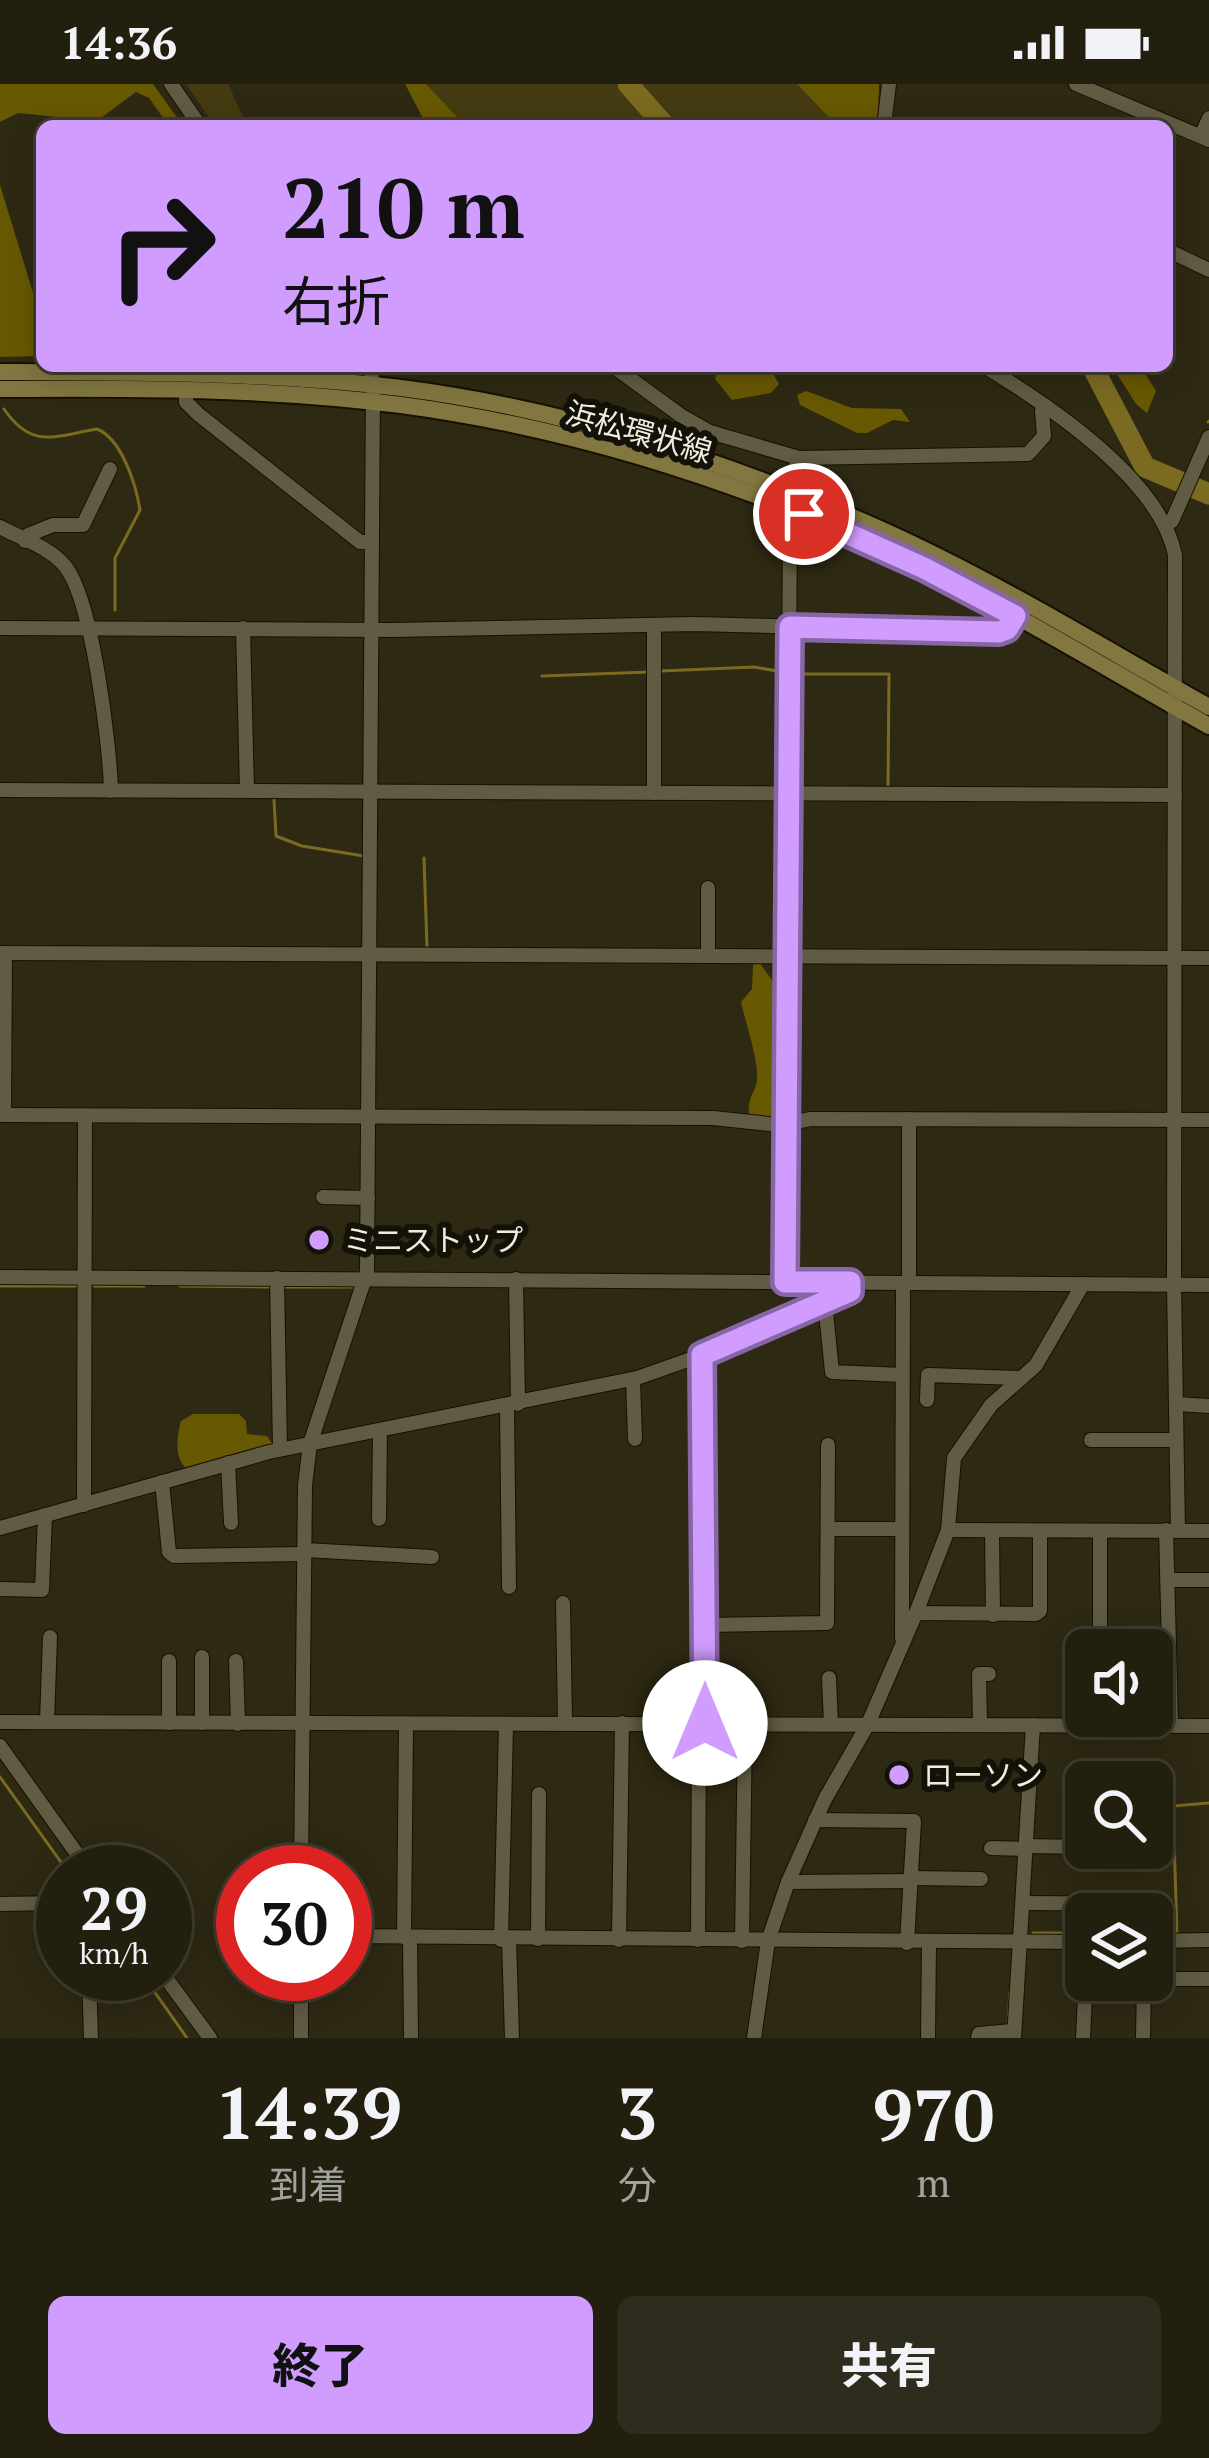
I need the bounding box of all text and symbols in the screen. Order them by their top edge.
text: 14:36 [60,12,177,72]
text: 210 m [282,151,525,262]
icon: right [84,168,240,324]
text: 右折 [282,265,390,336]
street label: 浜松環状線 [561,392,717,472]
pin [753,463,855,565]
icon: arrive [771,481,837,547]
place label: ミニストップ [343,1220,523,1260]
marker: ミニストップ [306,1227,332,1253]
map controls [1065,1629,1173,2001]
button: sound [1065,1629,1173,1737]
position arrow [642,1660,768,1786]
place label: ローソン [923,1755,1043,1795]
button: search [1065,1761,1173,1869]
marker: ローソン [886,1762,912,1788]
speed limit sign: 30 [216,1845,372,2001]
text: 29 [80,1868,148,1947]
button: layers [1065,1893,1173,2001]
text: km/h [79,1933,149,1973]
text: 14:39 [215,2064,402,2160]
text: 3 [617,2064,658,2160]
text: 970 [872,2066,994,2162]
text: m [916,2156,950,2208]
text: 到着 [269,2158,347,2210]
text: 分 [618,2158,657,2210]
button: 終了 [48,2296,593,2434]
button: 共有 [617,2296,1161,2434]

